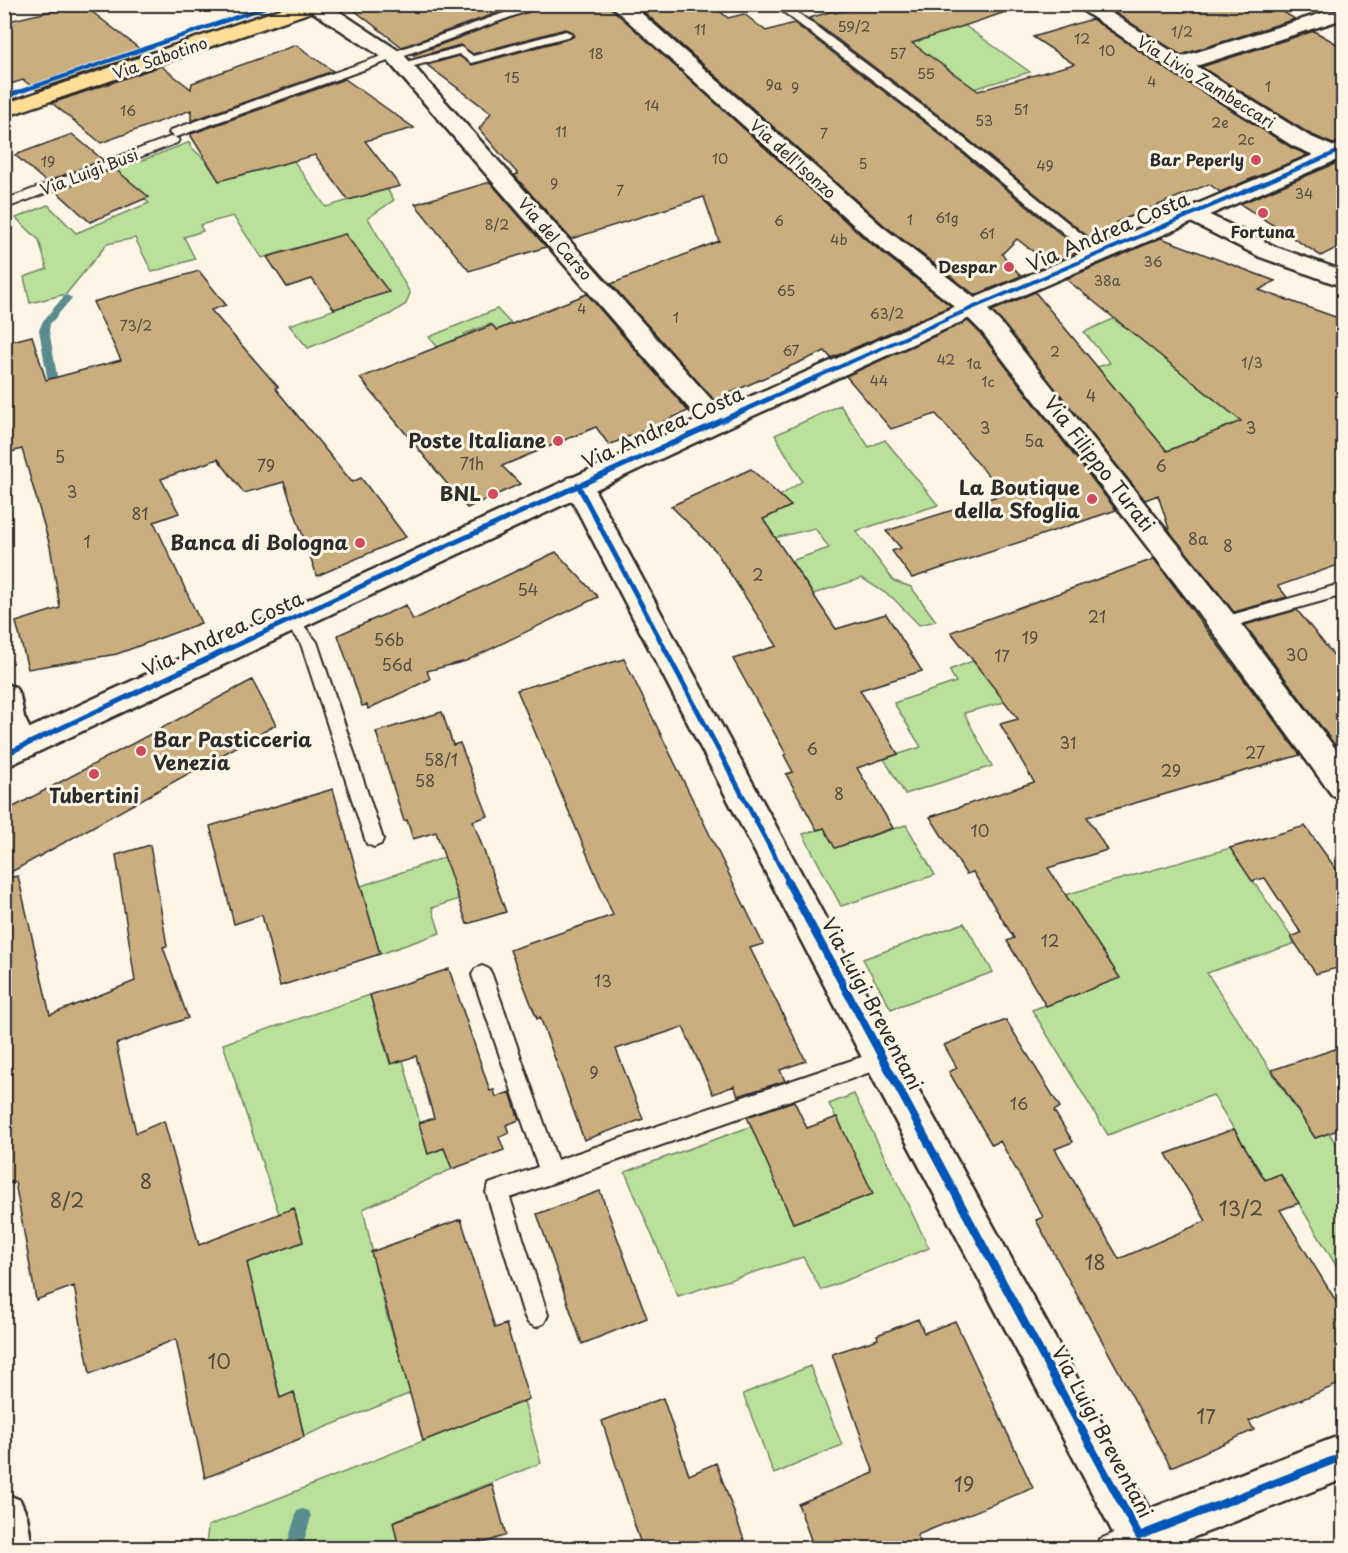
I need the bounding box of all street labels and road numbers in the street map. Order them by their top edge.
street label: Via Livio Zambeccari [1133,29,1280,133]
street label: Via Sabotino [109,30,210,84]
street label: Via dell'Isonzo [745,113,842,204]
street label: Via Luigi Busi [36,141,141,201]
street label: Via Andrea Costa [1022,183,1194,279]
street label: Via del Carso [513,192,599,285]
street label: Via Andrea Costa [577,378,749,476]
street label: Via Filippo Turati [1037,389,1163,538]
street label: Via Andrea Costa [137,582,308,684]
street label: Via Luigi Breventani [815,912,931,1095]
street label: Via Luigi Breventani [1045,1340,1161,1523]

